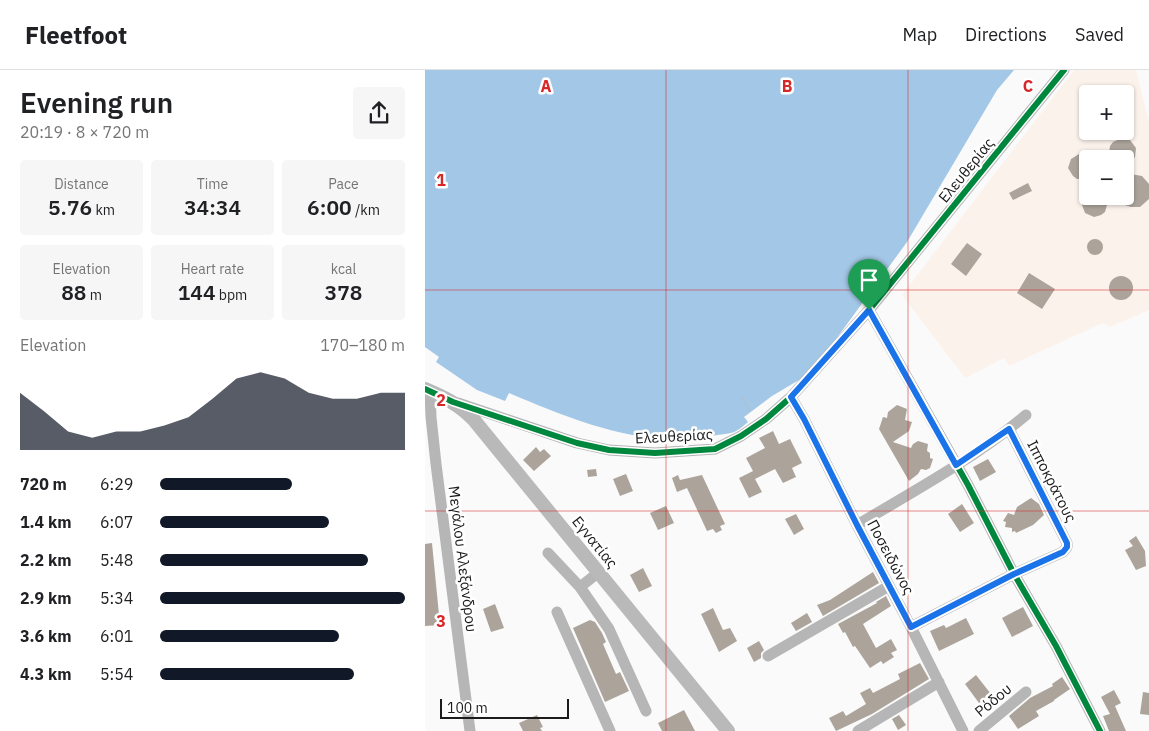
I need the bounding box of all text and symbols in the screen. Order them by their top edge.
text: Fleetfoot [25,19,127,51]
text: Map [902,23,937,46]
text: Directions [965,23,1047,46]
text: Saved [1075,23,1124,46]
text: A [541,76,552,96]
text: B [782,76,793,96]
text: C [1023,76,1033,96]
text: Evening run [20,84,173,121]
map controls [1079,85,1134,205]
button: + [1079,85,1134,140]
button: share [353,87,405,139]
text: 20:19 · 8 × 720 m [20,122,149,142]
street label: Ελευθερίας [934,134,998,206]
button: − [1079,150,1134,205]
text: 1 [436,170,446,190]
text: Distance [54,175,109,193]
text: Time [197,175,228,193]
text: Pace [328,175,359,193]
text: 5.76 [48,193,92,221]
text: 34:34 [184,193,241,221]
text: 6:00 [307,193,352,221]
text: km [92,201,115,219]
text: /km [352,201,380,219]
pin [848,259,890,310]
text: Elevation [53,260,111,278]
text: Heart rate [181,260,244,278]
text: kcal [331,260,356,278]
icon: arrive [855,266,883,294]
text: 88 [61,278,86,306]
text: 144 [178,278,216,306]
text: 378 [325,278,362,306]
text: m [86,286,102,304]
text: bpm [216,286,247,304]
text: Elevation [20,335,86,355]
text: 170–180 m [320,335,405,355]
text: 2 [436,390,446,410]
street label: Ελευθερίας [634,424,714,448]
street label: Ιπποκράτους [1023,437,1081,525]
text: 720 m [20,474,67,494]
text: 6:29 [100,474,133,494]
street label: Μεγάλου Αλεξάνδρου [445,485,481,633]
text: 1.4 km [20,512,71,532]
text: 6:07 [100,512,133,532]
street label: Εγνατίας [568,512,622,572]
street label: Ποσειδώνος [863,516,919,598]
text: 2.2 km [20,550,71,570]
text: 5:48 [100,550,133,570]
text: 2.9 km [20,588,71,608]
text: 5:34 [100,588,133,608]
text: 3 [436,611,446,631]
text: 3.6 km [20,626,71,646]
text: 6:01 [100,626,133,646]
text: 4.3 km [20,664,71,684]
text: 5:54 [100,664,133,684]
street label: Ρόδου [971,679,1015,721]
scale bar [440,696,569,719]
text: 100 m [447,699,488,717]

